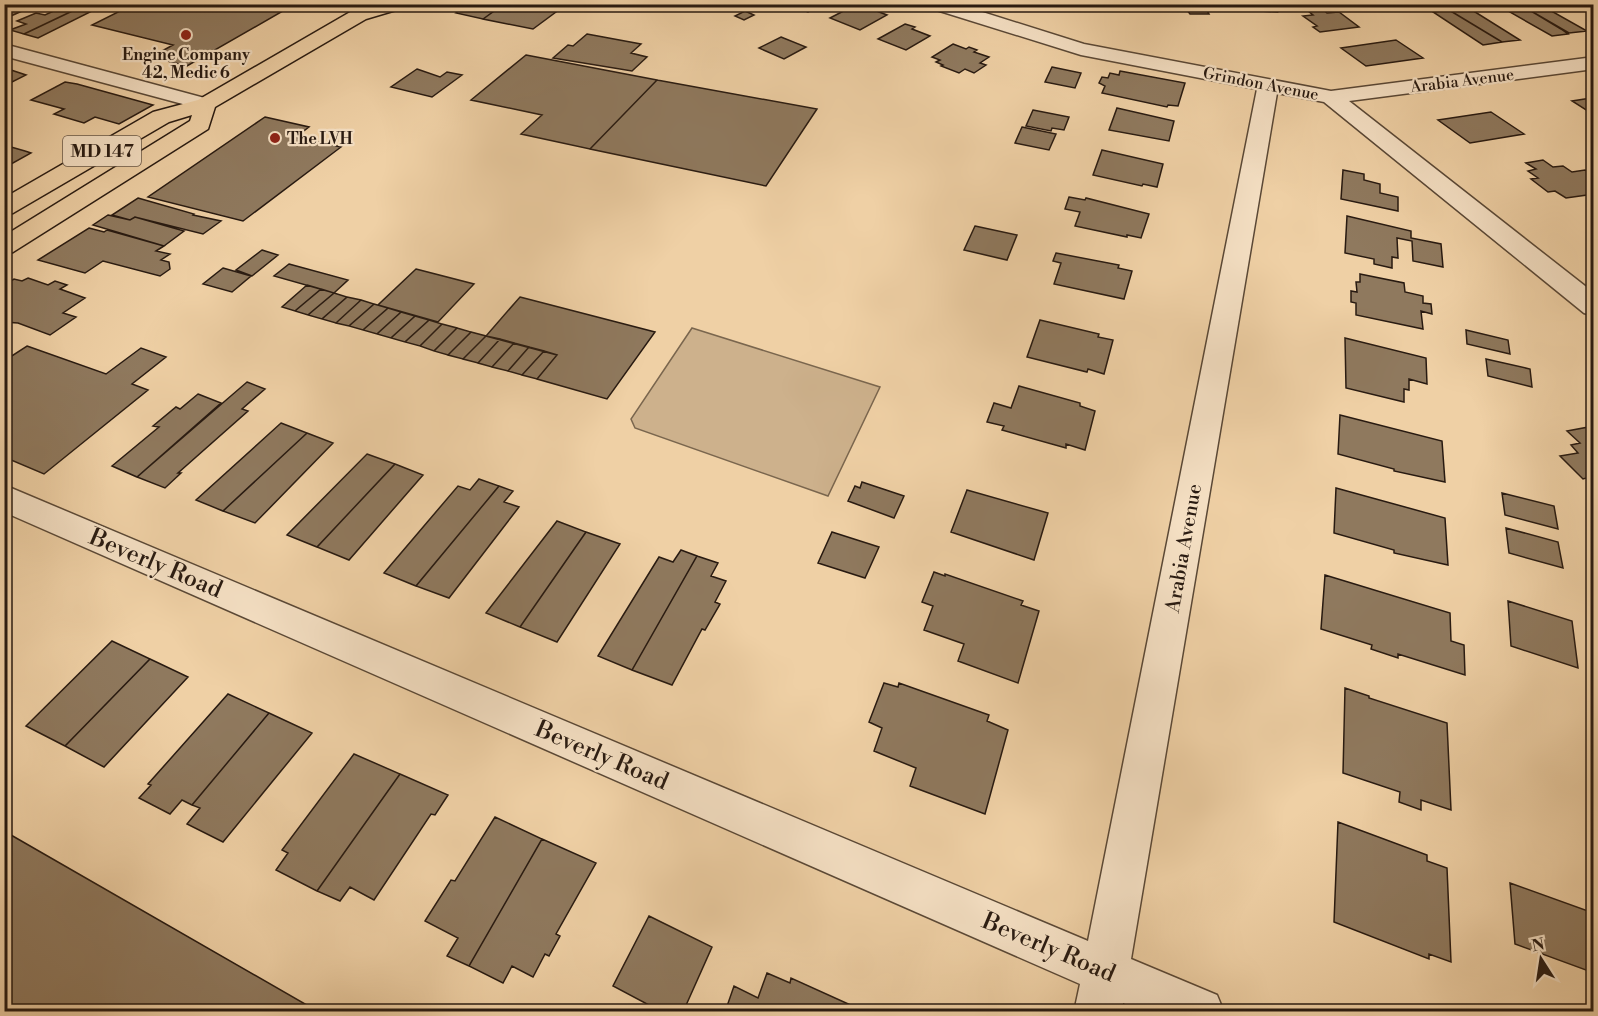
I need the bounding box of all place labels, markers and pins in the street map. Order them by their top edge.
marker: Engine Company 42, Medic 6 [179,28,193,42]
place label: Engine Company 42, Medic 6 [122,45,251,83]
place label: The LVH [287,129,353,149]
marker: The LVH [268,131,282,145]

